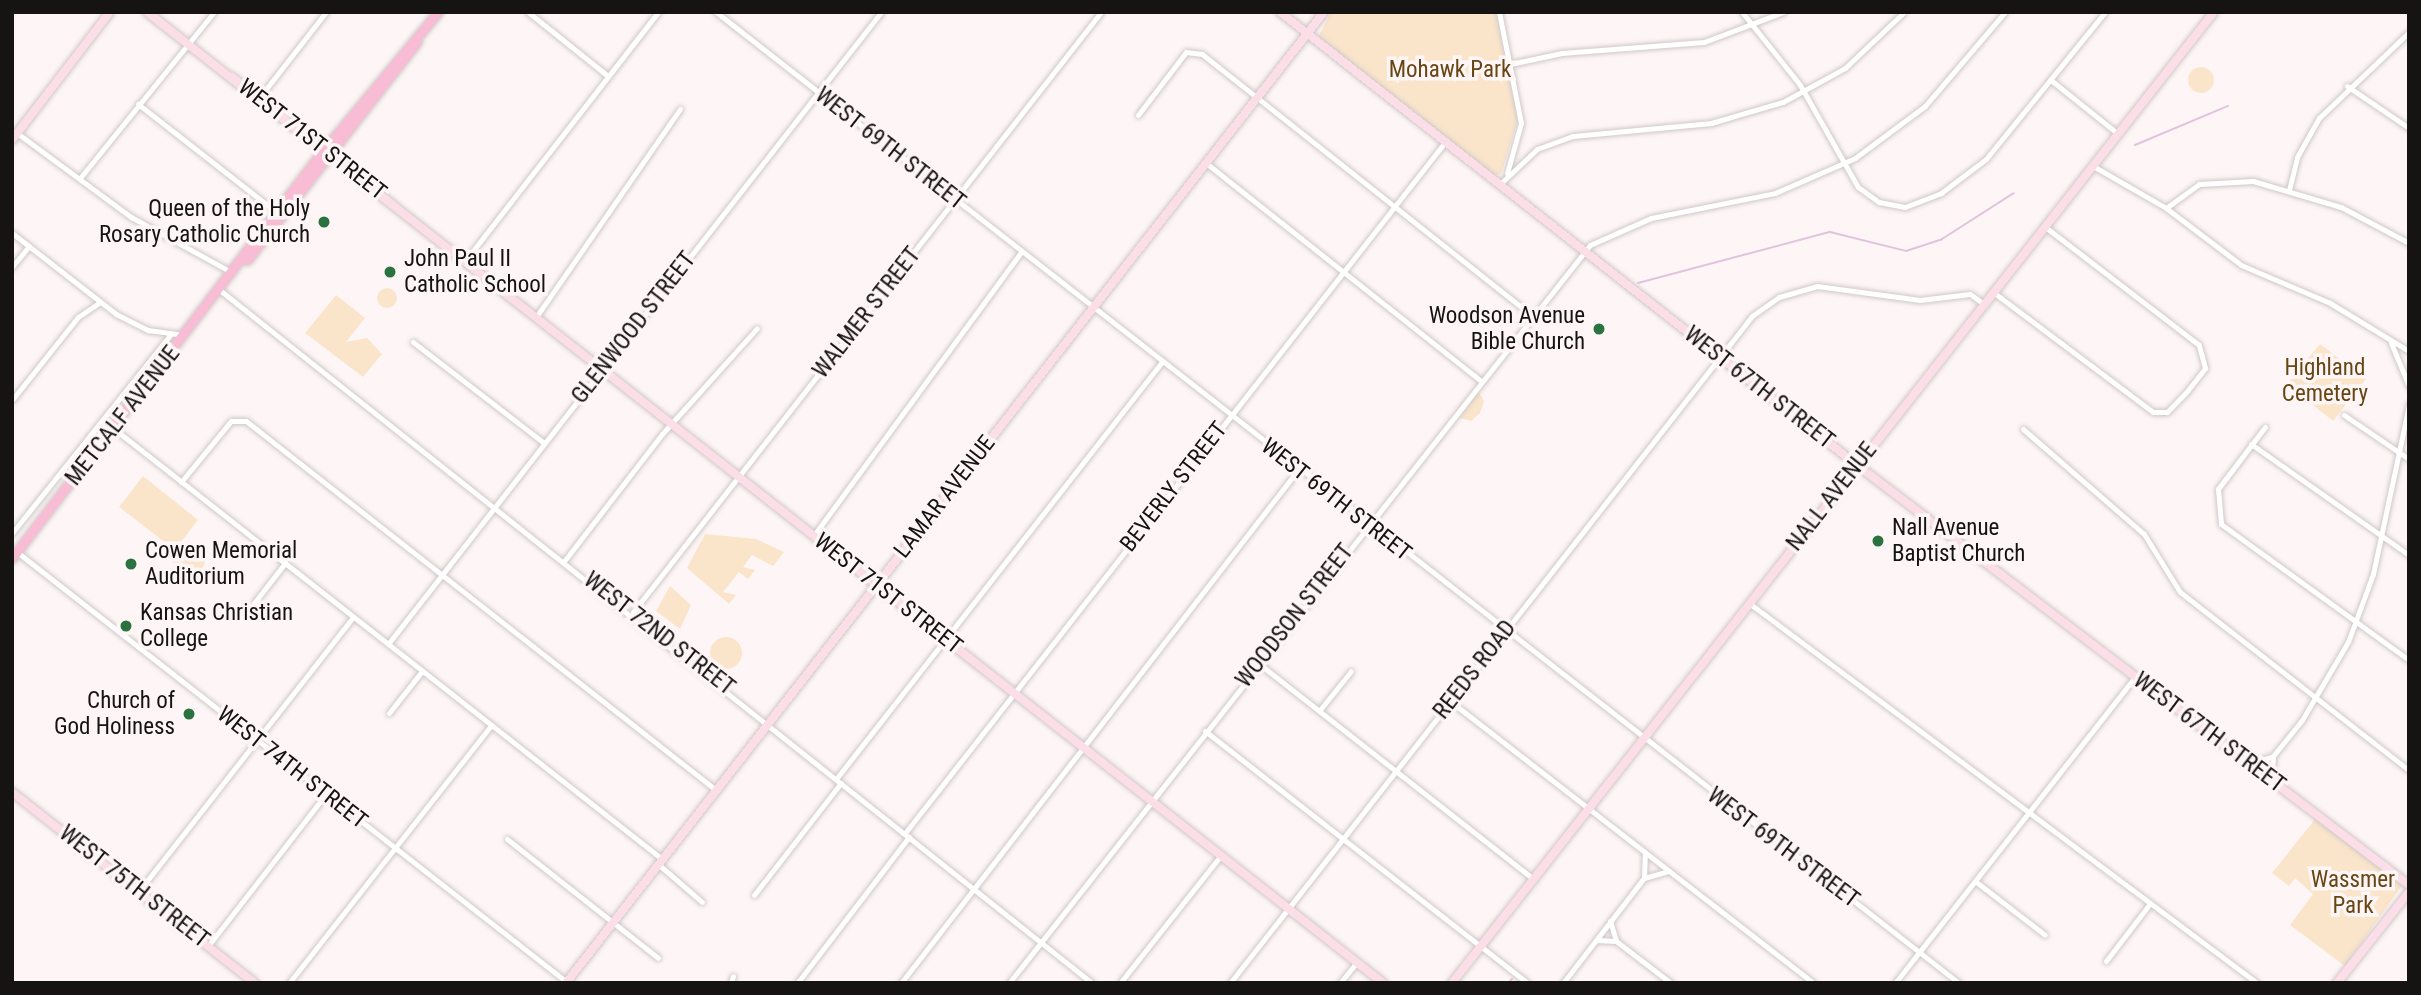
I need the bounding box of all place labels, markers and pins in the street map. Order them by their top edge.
place label: Queen of the Holy Rosary Catholic Church [99,195,310,249]
marker: Queen of the Holy Rosary Catholic Church [316,214,332,230]
place label: John Paul II Catholic School [404,245,546,299]
marker: John Paul II Catholic School [382,264,398,280]
place label: Woodson Avenue Bible Church [1429,302,1585,356]
marker: Woodson Avenue Bible Church [1591,321,1607,337]
place label: Nall Avenue Baptist Church [1892,514,2025,568]
marker: Nall Avenue Baptist Church [1870,533,1886,549]
place label: Cowen Memorial Auditorium [145,537,297,591]
marker: Cowen Memorial Auditorium [123,556,139,572]
place label: Kansas Christian College [140,599,293,653]
marker: Kansas Christian College [118,618,134,634]
place label: Church of God Holiness [54,687,175,741]
marker: Church of God Holiness [181,706,197,722]

